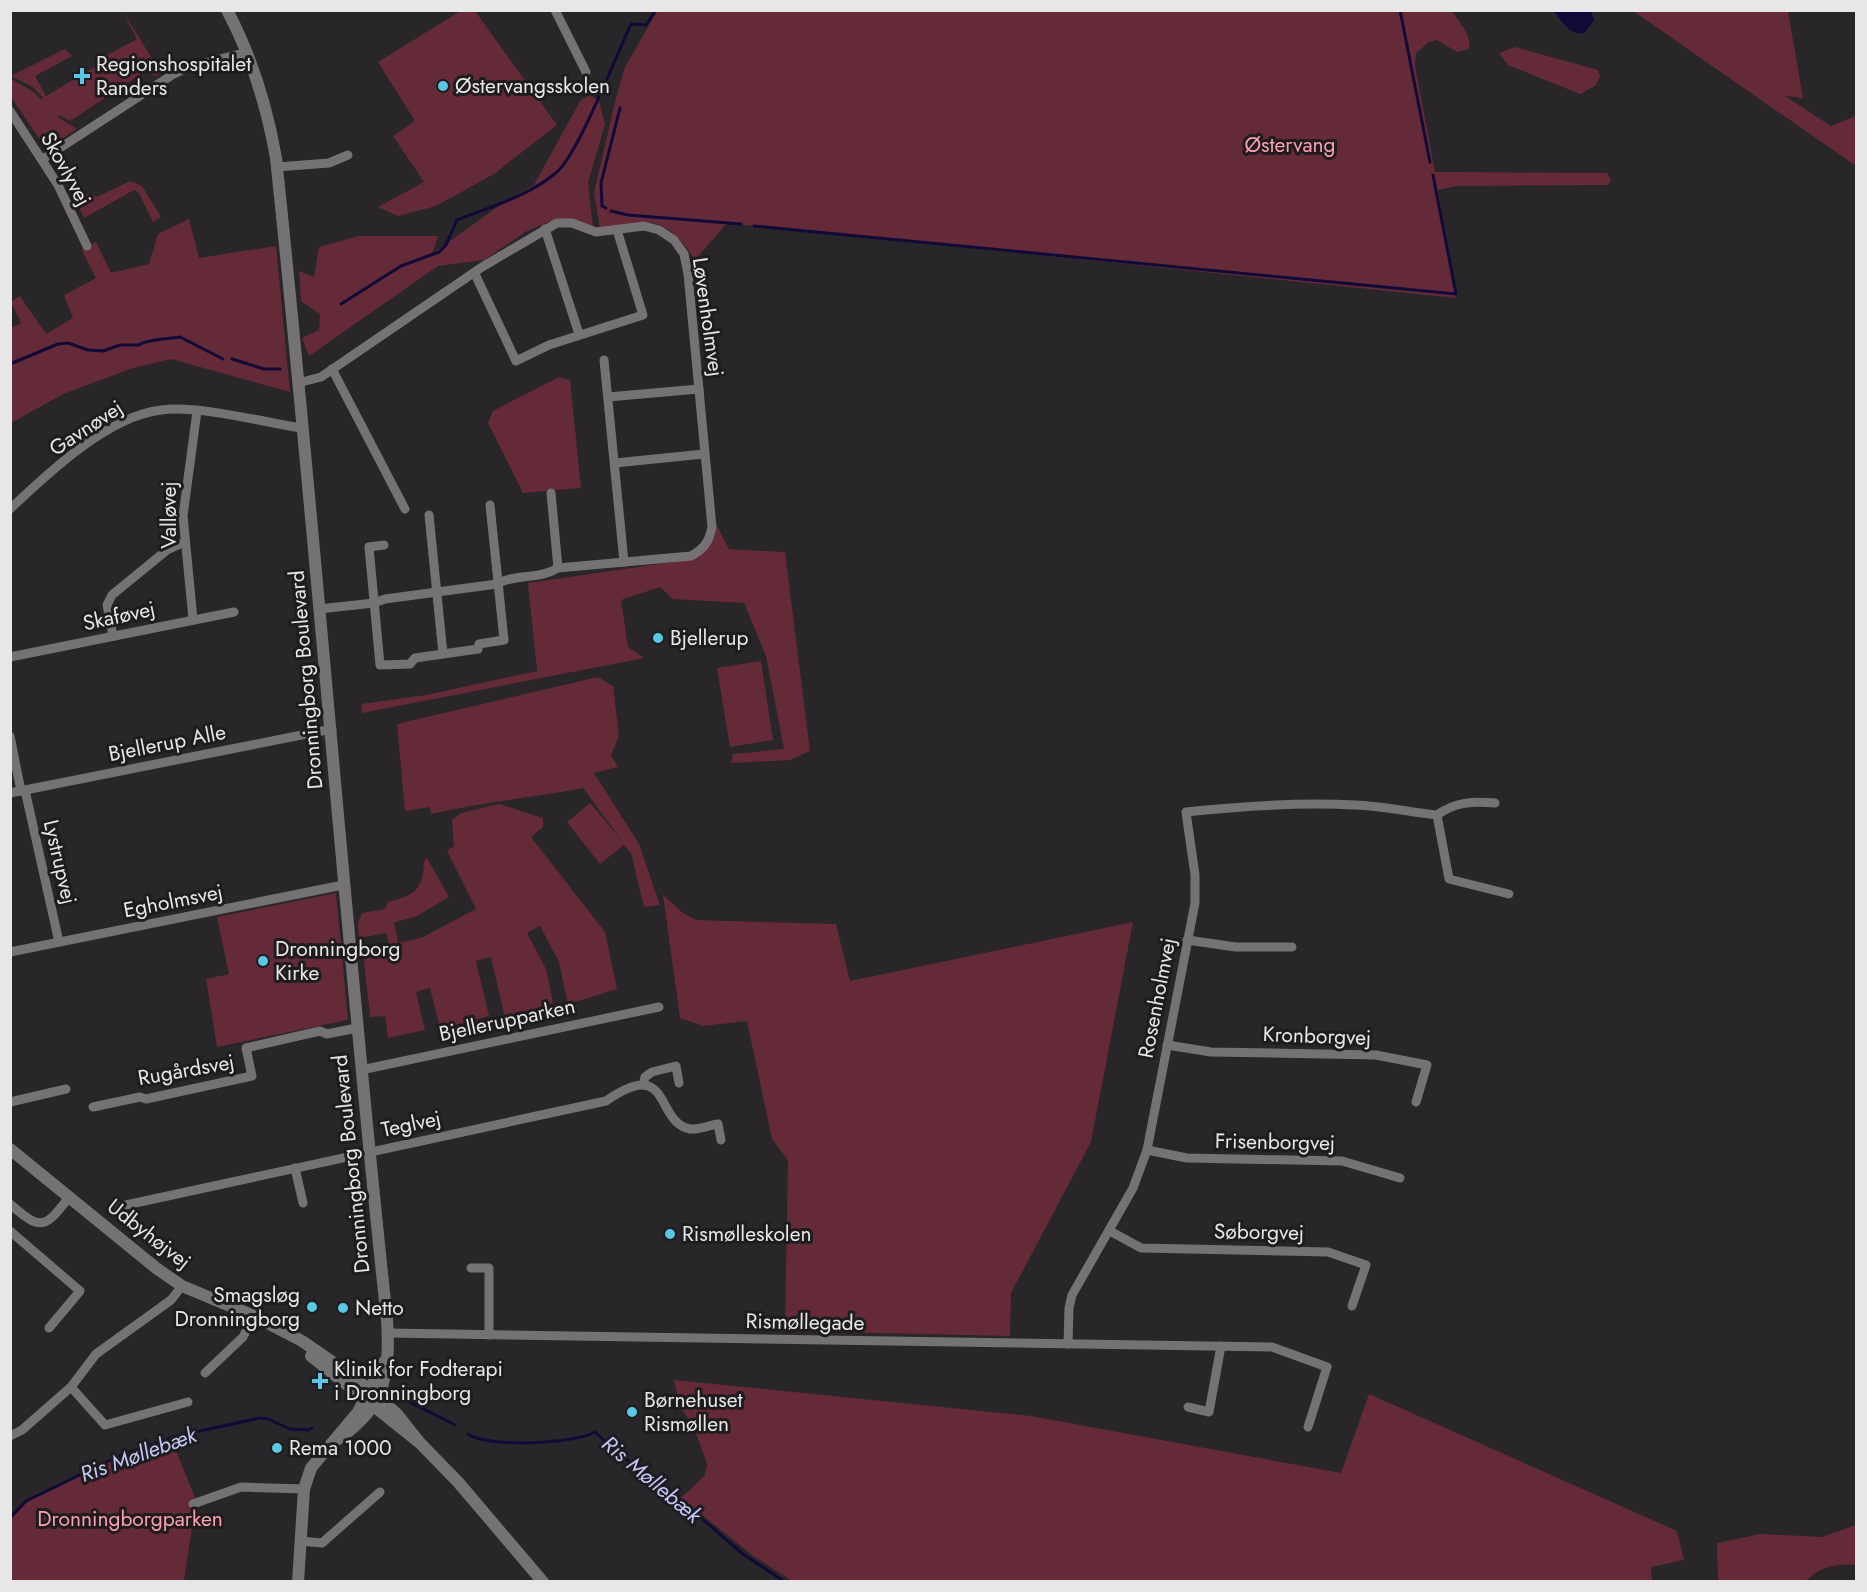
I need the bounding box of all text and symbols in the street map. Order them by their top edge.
place label: Regionshospitalet Randers [96,49,251,103]
marker: Regionshospitalet Randers [73,67,91,85]
place label: Østervangsskolen [455,71,610,101]
marker: Østervangsskolen [436,79,450,93]
street label: Skovlyvej [33,127,99,211]
park label: Østervang [1244,130,1336,160]
street label: Løvenholmvej [685,256,731,378]
street label: Gavnøvej [43,393,129,463]
street label: Valløvej [154,481,184,549]
street label: Dronningborg Boulevard [281,569,331,791]
street label: Skaføvej [80,594,158,638]
place label: Bjellerup [670,623,748,653]
marker: Bjellerup [651,631,665,645]
street label: Bjellerup Alle [106,717,228,769]
street label: Lystrupvej [36,817,84,907]
street label: Egholmsvej [121,877,225,925]
place label: Dronningborg Kirke [275,934,400,988]
street label: Rosenholmvej [1131,935,1183,1061]
marker: Dronningborg Kirke [256,954,270,968]
street label: Bjellerupparken [436,991,578,1049]
street label: Kronborgvej [1262,1019,1372,1053]
street label: Rugårdsvej [135,1047,237,1093]
street label: Dronningborg Boulevard [325,1053,377,1275]
street label: Teglvej [378,1103,444,1145]
street label: Frisenborgvej [1215,1126,1335,1158]
street label: Udbyhøjvej [101,1192,197,1276]
street label: Søborgvej [1214,1216,1304,1248]
place label: Rismølleskolen [682,1219,812,1249]
marker: Rismølleskolen [663,1227,677,1241]
place label: Smagsløg Dronningborg [175,1280,300,1334]
place label: Netto [355,1293,404,1323]
marker: Smagsløg Dronningborg [305,1300,319,1314]
marker: Netto [336,1301,350,1315]
street label: Rismøllegade [745,1306,865,1338]
place label: Klinik for Fodterapi i Dronningborg [334,1354,503,1408]
marker: Klinik for Fodterapi i Dronningborg [311,1372,329,1390]
place label: Børnehuset Rismøllen [644,1385,743,1439]
marker: Børnehuset Rismøllen [625,1405,639,1419]
water label: Ris Møllebæk [75,1418,202,1490]
water label: Ris Møllebæk [595,1428,710,1531]
place label: Rema 1000 [289,1433,392,1463]
marker: Rema 1000 [270,1441,284,1455]
park label: Dronningborgparken [37,1504,223,1534]

